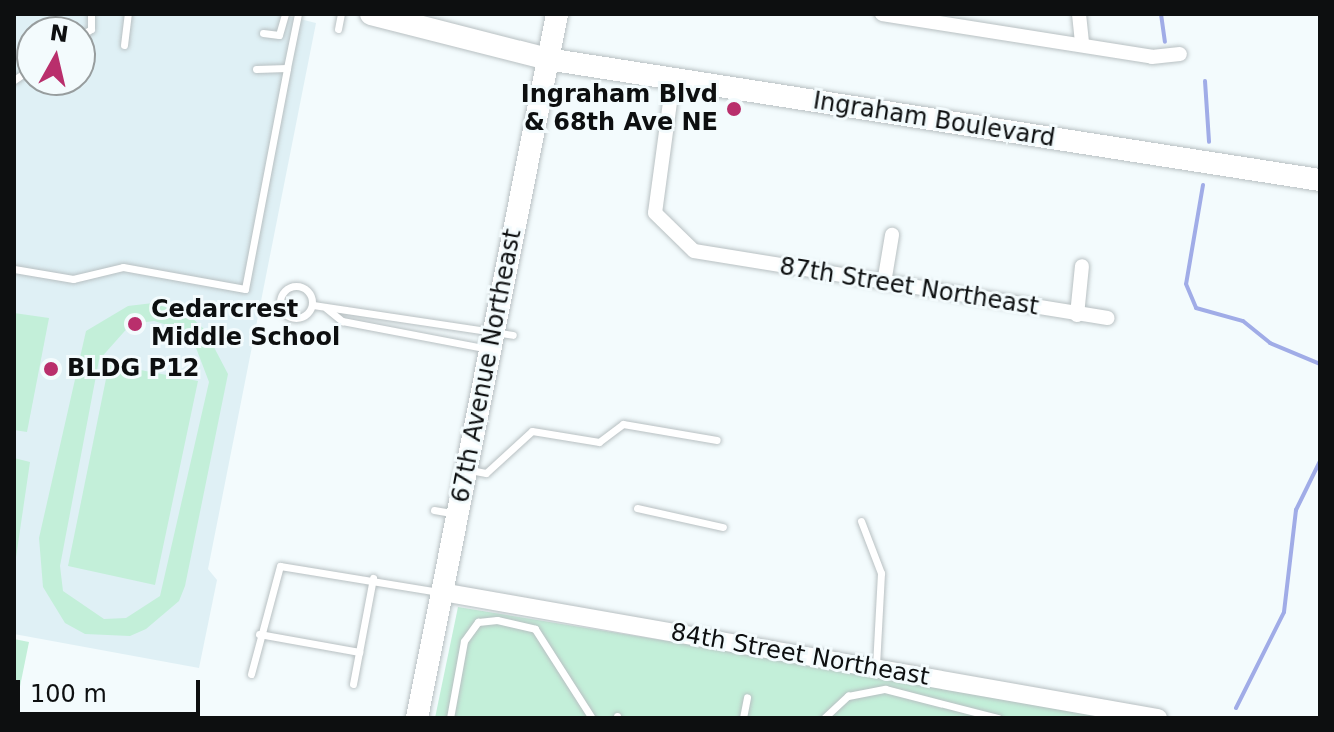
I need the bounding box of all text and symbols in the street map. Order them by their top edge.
north arrow [16,16,96,96]
text: N [48,20,70,47]
place label: Ingraham Blvd & 68th Ave NE [521,81,718,137]
street label: Ingraham Boulevard [811,87,1057,153]
marker: Ingraham Blvd & 68th Ave NE [725,100,743,118]
street label: 67th Avenue Northeast [446,227,528,505]
street label: 87th Street Northeast [777,252,1041,322]
place label: Cedarcrest Middle School [151,296,340,352]
marker: Cedarcrest Middle School [126,315,144,333]
place label: BLDG P12 [67,355,200,383]
marker: BLDG P12 [42,360,60,378]
street label: 84th Street Northeast [669,618,931,692]
scale bar [20,664,204,714]
text: 100 m [30,680,107,708]

